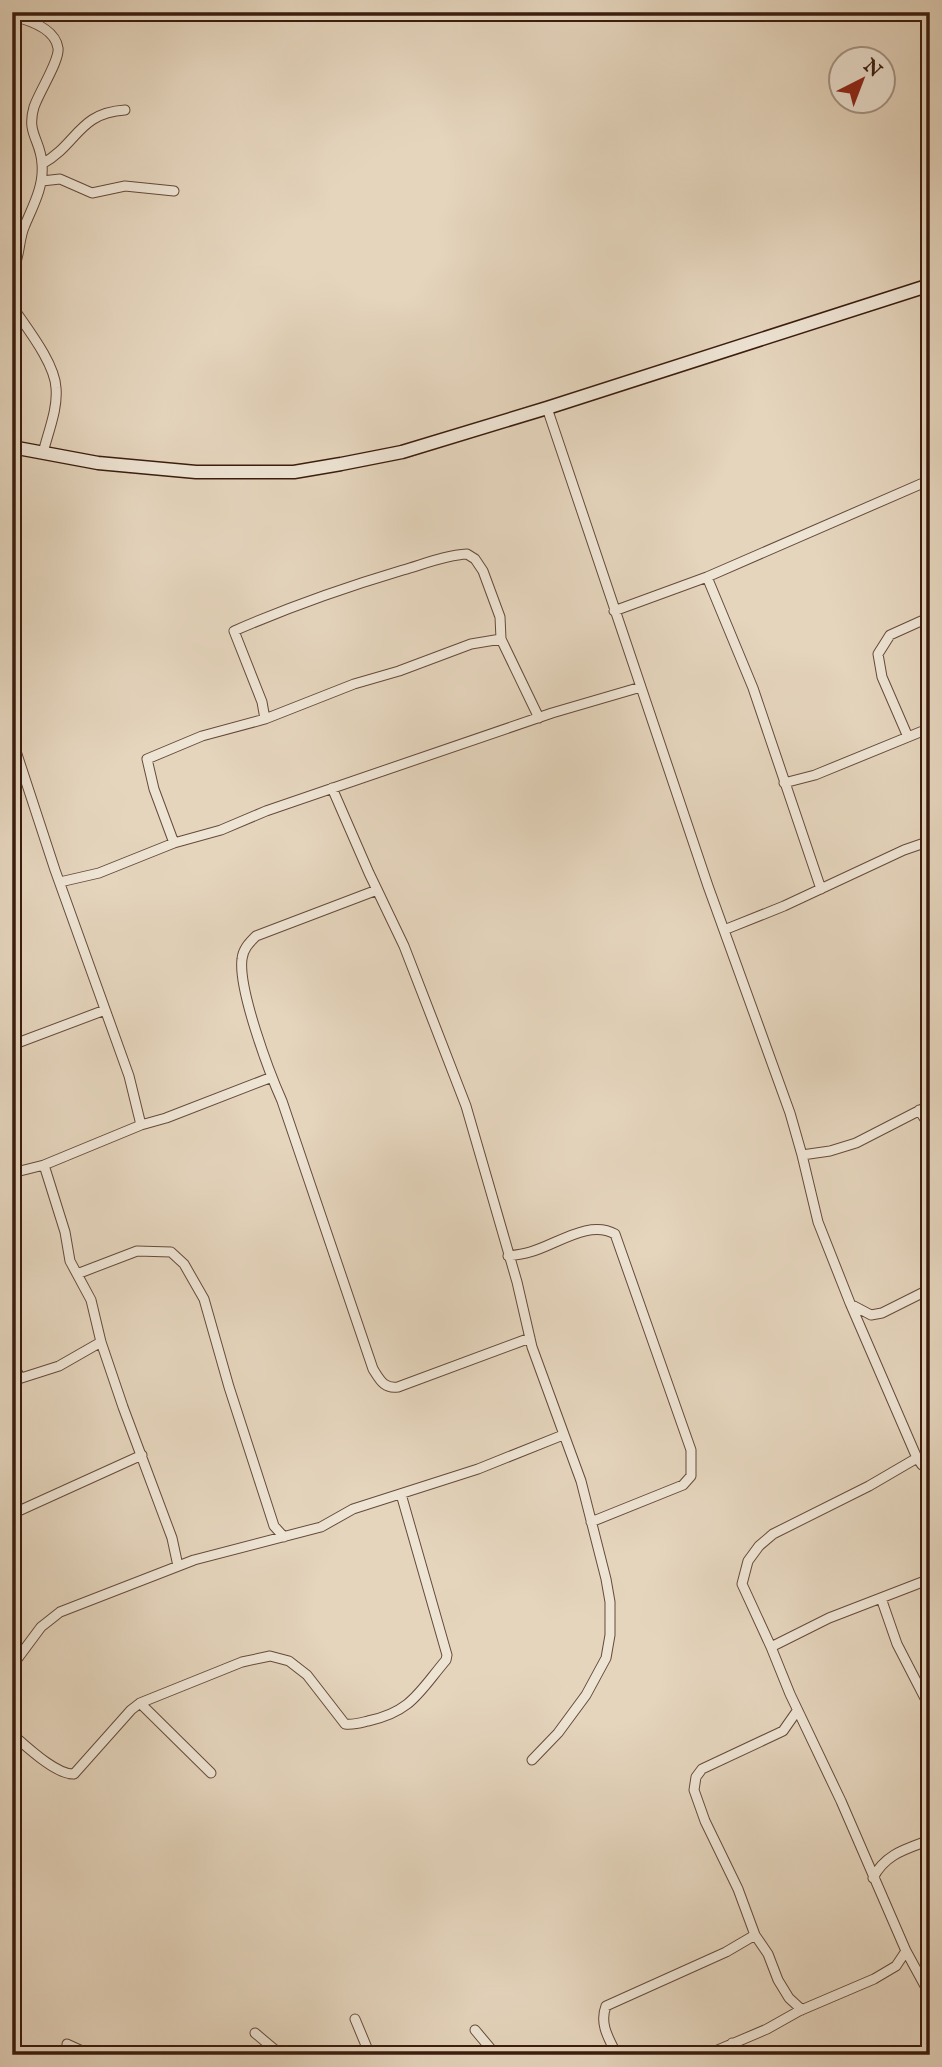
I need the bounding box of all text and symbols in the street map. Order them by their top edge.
north arrow [827,46,897,116]
text: N [857,54,887,84]

